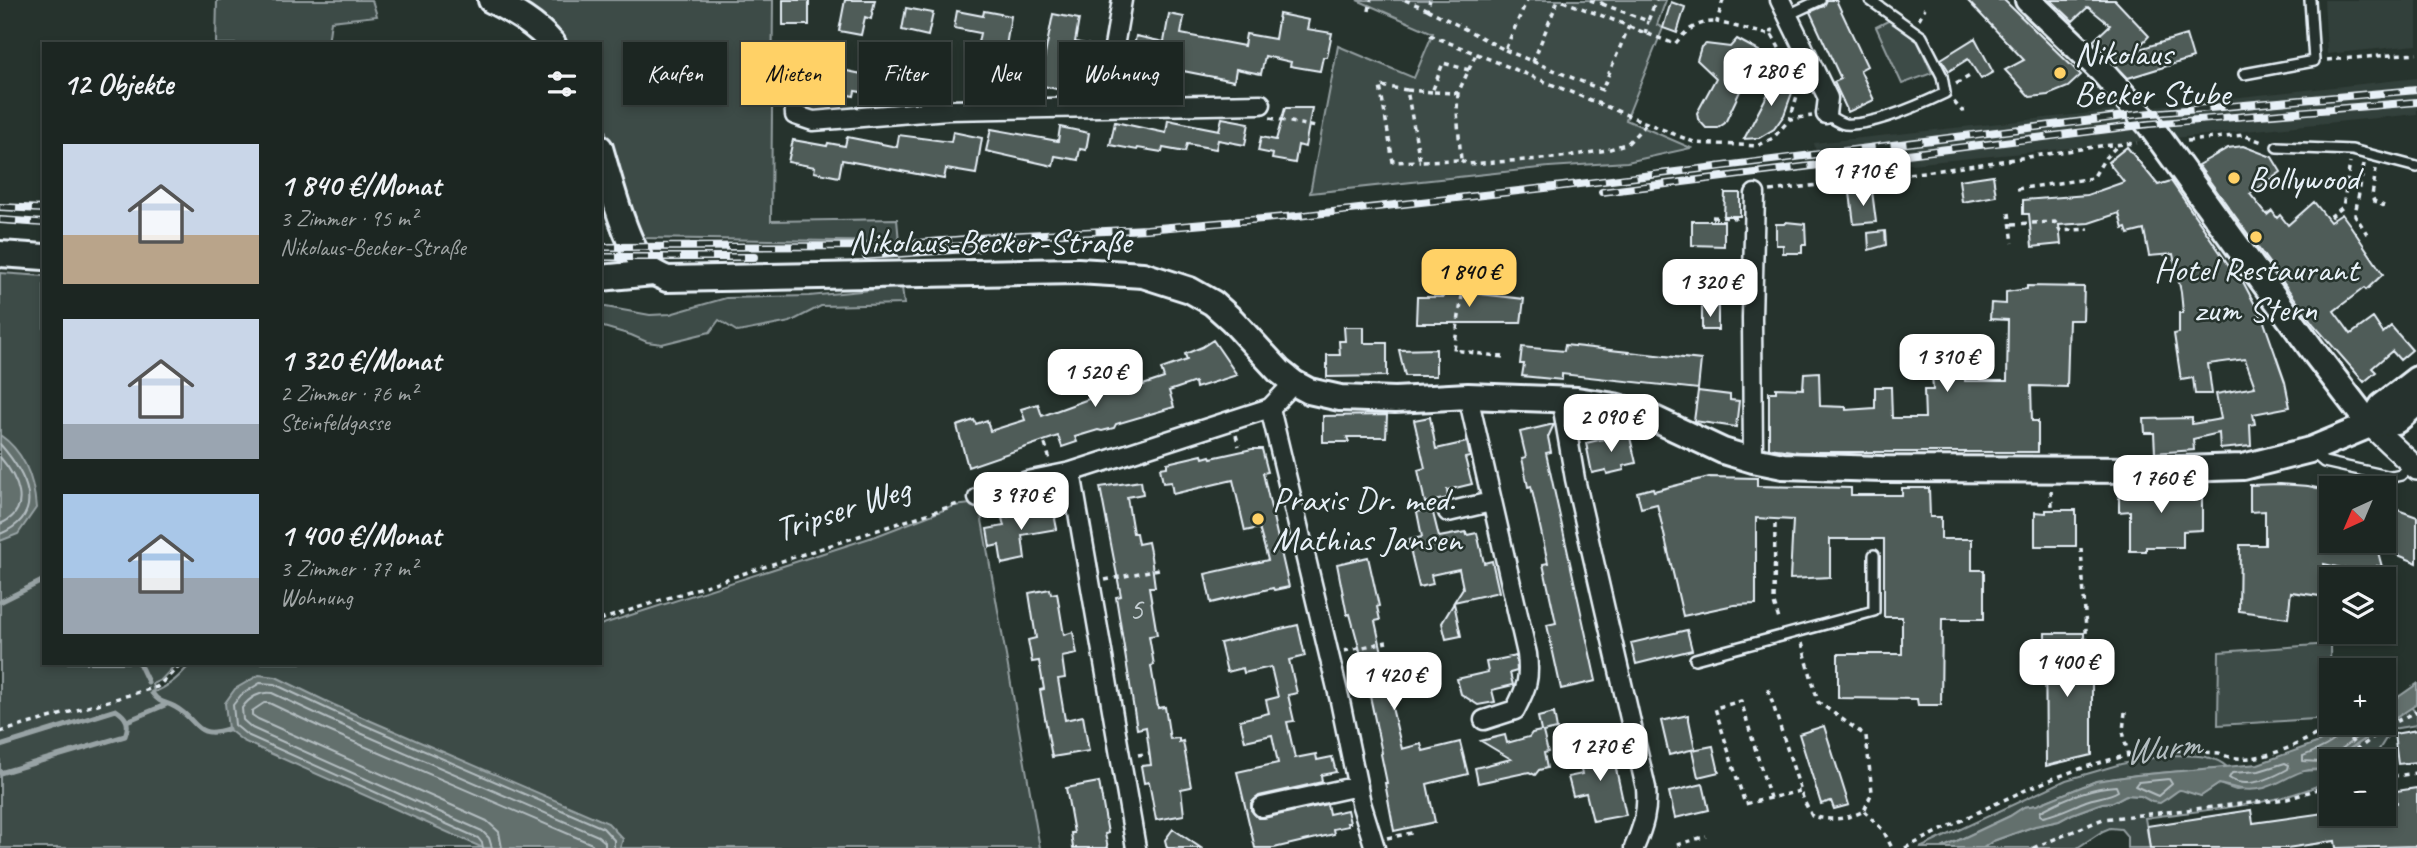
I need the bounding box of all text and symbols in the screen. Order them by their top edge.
place label: Nikolaus Becker Stube [2074,31,2233,116]
chip: Kaufen [623,42,727,105]
chip: Mieten [741,42,845,105]
chip: Filter [859,42,951,105]
chip: Neu [965,42,1045,105]
chip: Wohnung [1059,42,1183,105]
pin: 1 280 € [1706,48,1836,108]
text: 1 280 € [1740,56,1802,85]
text: 12 Objekte [63,65,173,103]
icon: filters [543,65,581,103]
marker: Nikolaus Becker Stube [2052,65,2068,81]
pin: 1 710 € [1798,148,1928,208]
text: 1 710 € [1832,156,1894,185]
place label: Bollywood [2248,156,2364,201]
text: 1 840 €/Monat [280,166,441,204]
marker: Bollywood [2226,170,2242,186]
icon: home [119,172,203,256]
text: 3 Zimmer · 95 m² [280,204,417,233]
street label: Nikolaus-Becker-Straße [849,219,1134,264]
marker: Hotel Restaurant zum Stern [2248,229,2264,245]
text: Nikolaus-Becker-Straße [280,233,466,262]
place label: Hotel Restaurant zum Stern [2154,247,2362,332]
pin: 1 840 € [1404,250,1534,309]
text: 1 840 € [1438,257,1500,286]
pin: 1 320 € [1645,260,1775,319]
text: 1 320 € [1679,267,1741,296]
pin: 1 310 € [1882,334,2012,394]
text: 1 320 €/Monat [280,341,441,379]
text: 1 310 € [1916,342,1978,371]
icon: home [119,347,203,431]
pin: 1 520 € [1030,350,1160,409]
text: 1 520 € [1064,357,1126,386]
text: 2 Zimmer · 76 m² [280,379,417,408]
pin: 2 090 € [1546,394,1676,454]
text: 2 090 € [1580,402,1642,431]
text: Steinfeldgasse [280,408,390,437]
pin: 1 760 € [2096,456,2226,515]
text: 1 760 € [2129,463,2193,492]
street label: Tripser Weg [769,465,918,552]
pin: 3 970 € [956,472,1086,532]
north arrow [2319,476,2396,553]
map controls [2319,476,2396,826]
place label: Praxis Dr. med. Mathias Jansen [1272,477,1464,562]
text: 3 970 € [990,480,1052,509]
marker: Praxis Dr. med. Mathias Jansen [1250,511,1266,527]
text: 1 400 €/Monat [280,516,441,554]
icon: home [119,522,203,606]
text: 3 Zimmer · 77 m² [280,554,417,583]
button: layers [2319,567,2396,644]
text: Wohnung [280,583,353,612]
house number: 5 [1129,588,1145,629]
pin: 1 400 € [2002,640,2132,699]
text: 1 400 € [2036,647,2098,676]
pin: 1 420 € [1329,652,1459,712]
button: + [2319,658,2396,735]
text: 1 420 € [1363,660,1425,689]
water label: Wurm [2121,719,2206,775]
pin: 1 270 € [1535,724,1665,783]
text: 1 270 € [1569,731,1631,760]
button: − [2319,749,2396,826]

